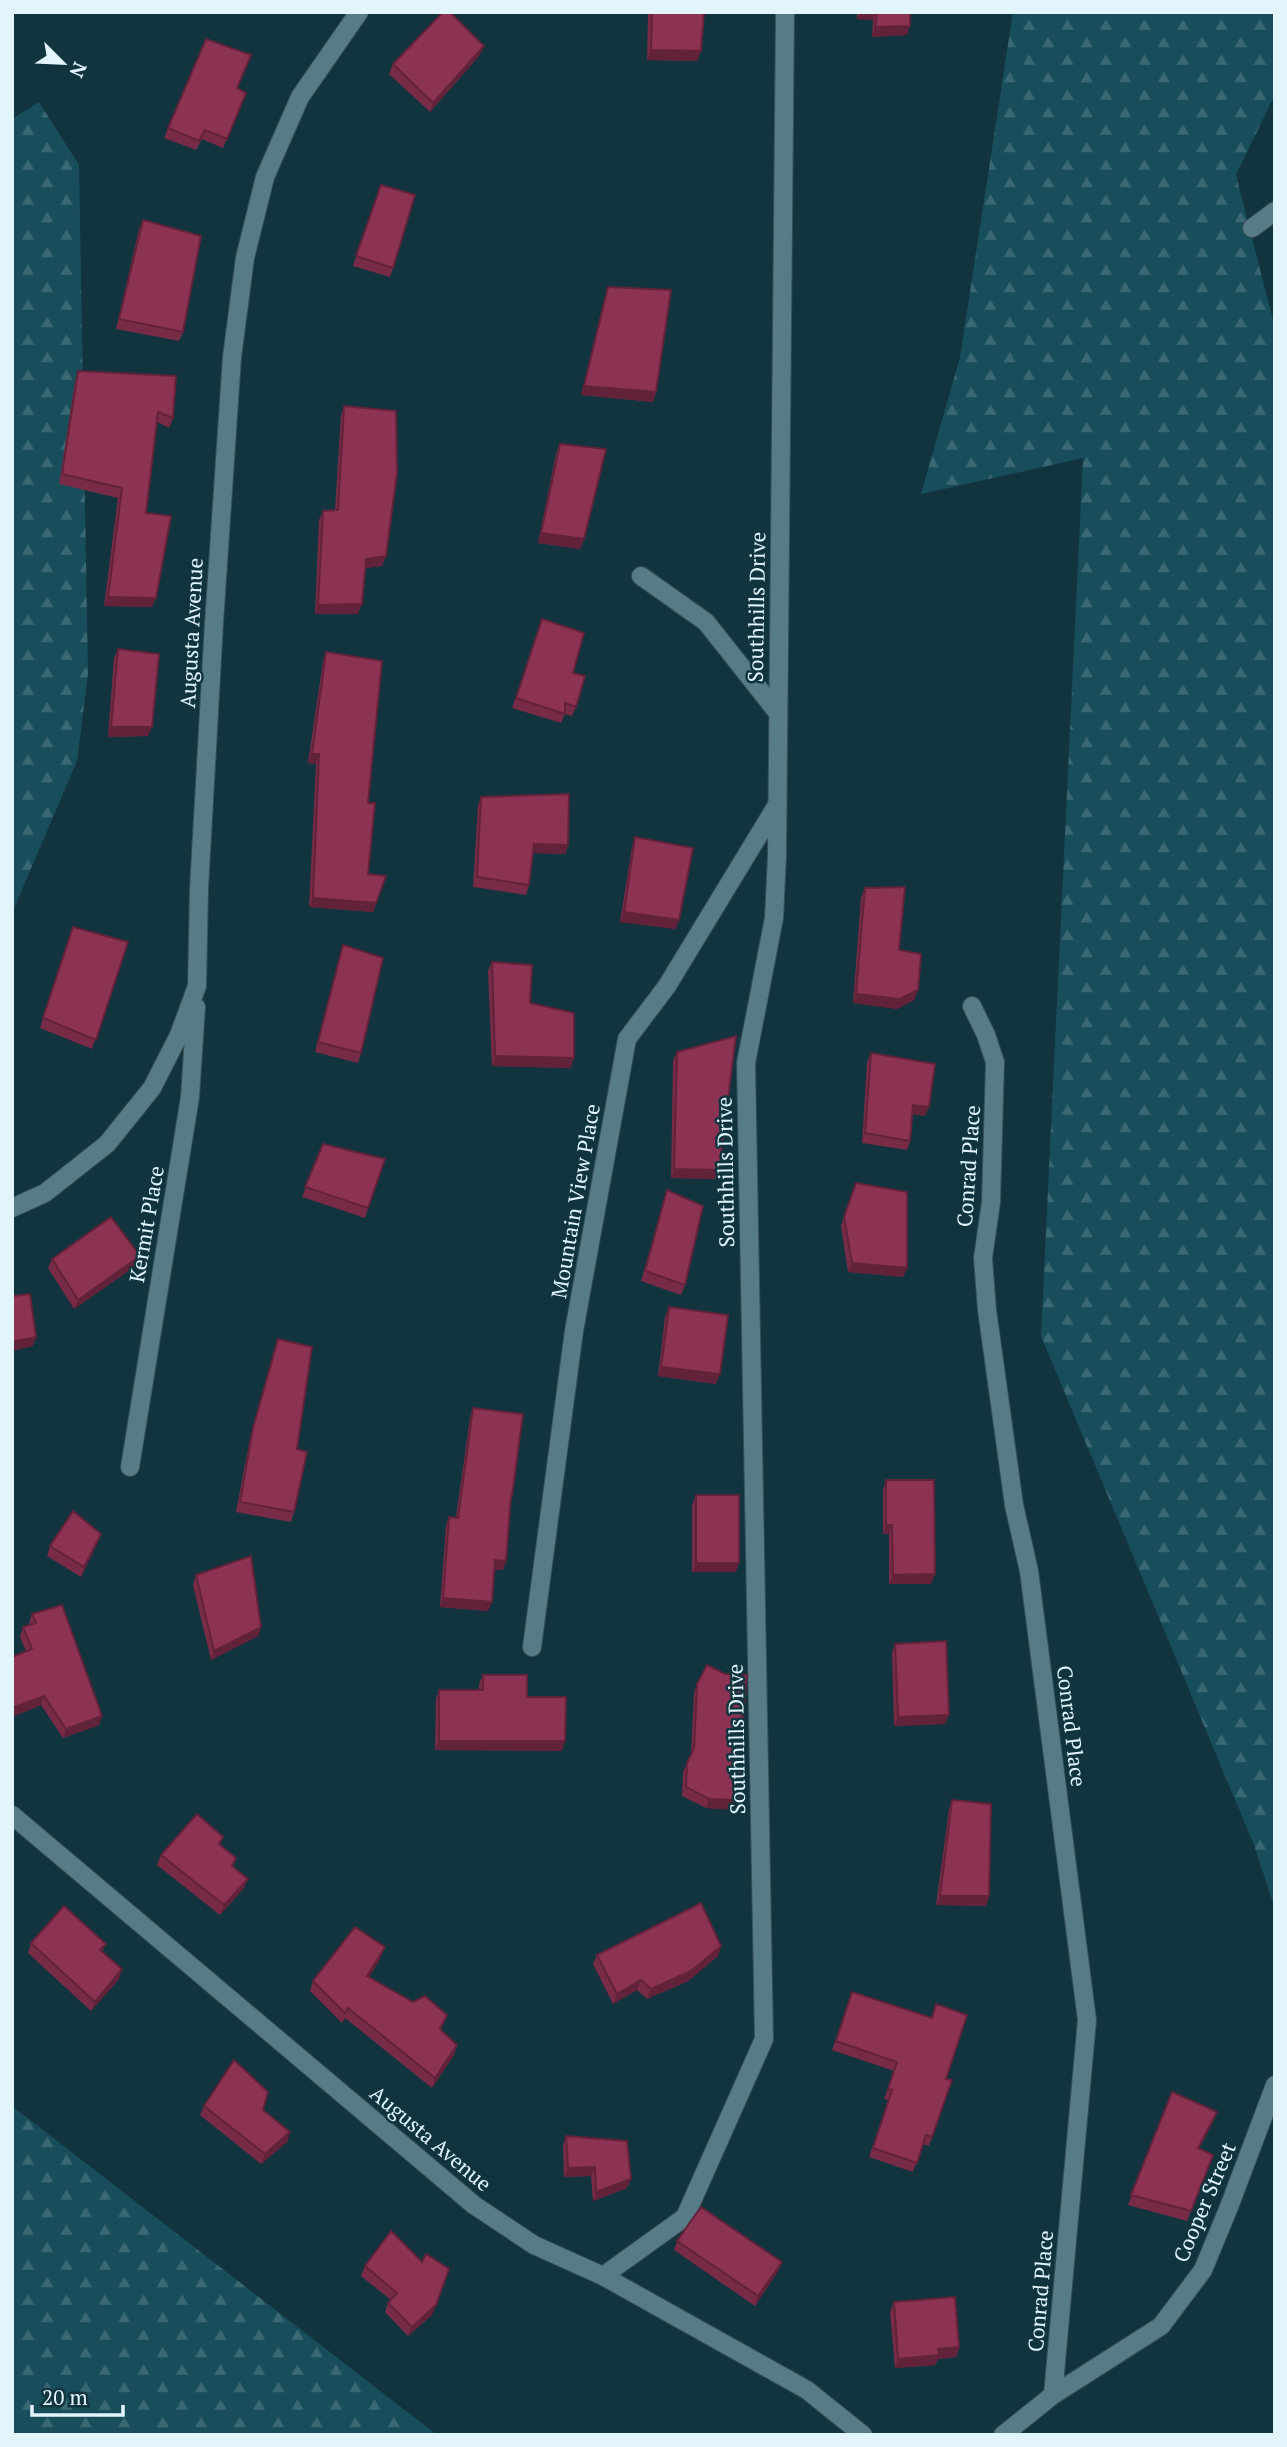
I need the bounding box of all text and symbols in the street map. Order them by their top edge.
north arrow [28,28,98,98]
text: N [64,58,93,82]
street label: Southhills Drive [741,531,771,683]
street label: Augusta Avenue [173,557,209,709]
street label: Southhills Drive [710,1096,740,1248]
street label: Mountain View Place [544,1102,606,1300]
street label: Conrad Place [950,1104,986,1228]
street label: Kermit Place [122,1163,170,1285]
street label: Southhills Drive [721,1663,751,1815]
street label: Conrad Place [1051,1664,1093,1788]
street label: Augusta Avenue [364,2079,498,2197]
street label: Cooper Street [1166,2137,1242,2266]
street label: Conrad Place [1021,2229,1059,2353]
scale bar [32,2374,122,2418]
text: 20 m [42,2383,88,2411]

